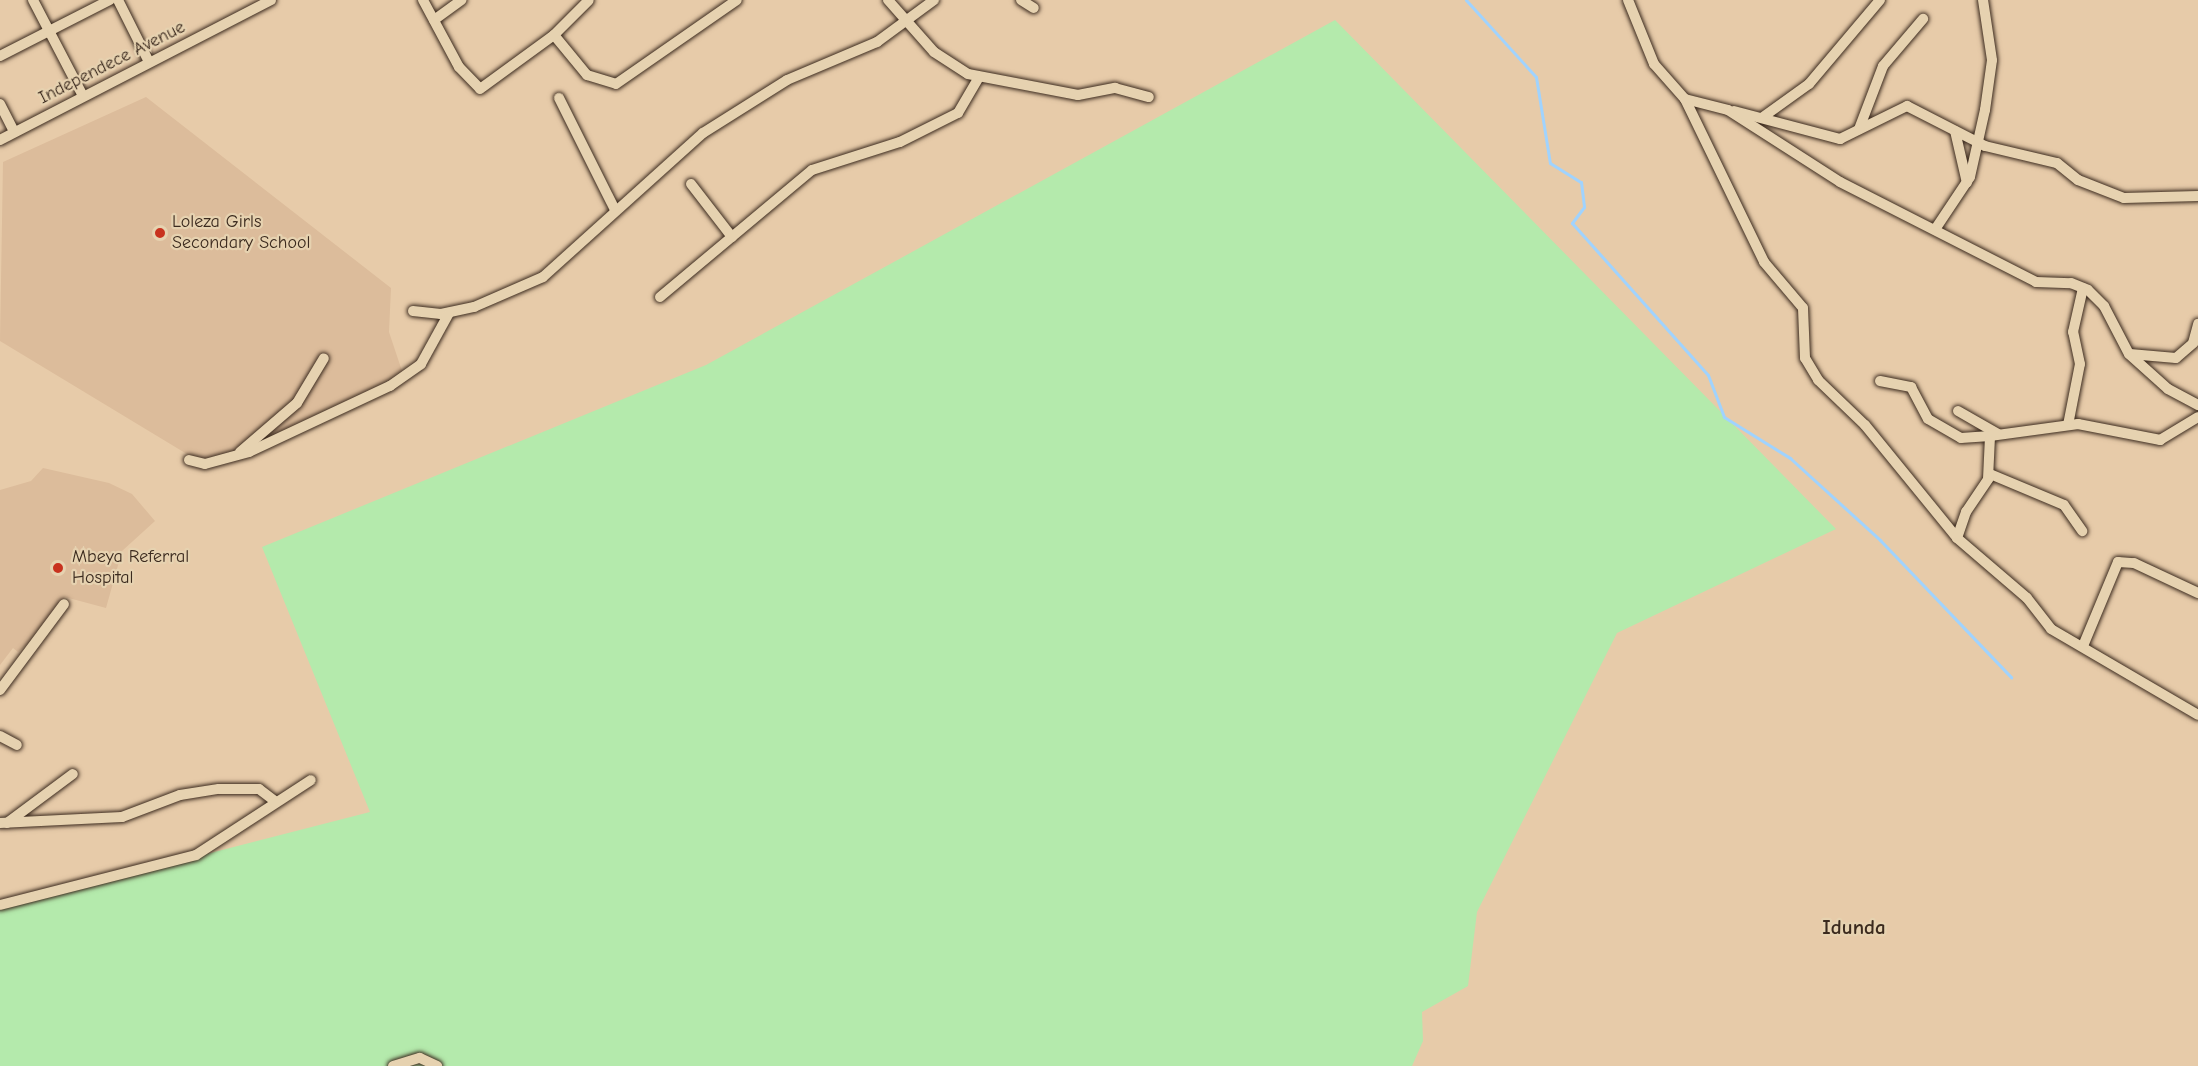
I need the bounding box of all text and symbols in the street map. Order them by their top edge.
street label: Independece Avenue [35,17,189,109]
place label: Loleza Girls Secondary School [172,212,310,254]
marker: Loleza Girls Secondary School [153,226,167,240]
place label: Mbeya Referral Hospital [72,547,189,590]
marker: Mbeya Referral Hospital [49,559,67,577]
district label: Idunda [1822,914,1886,940]

